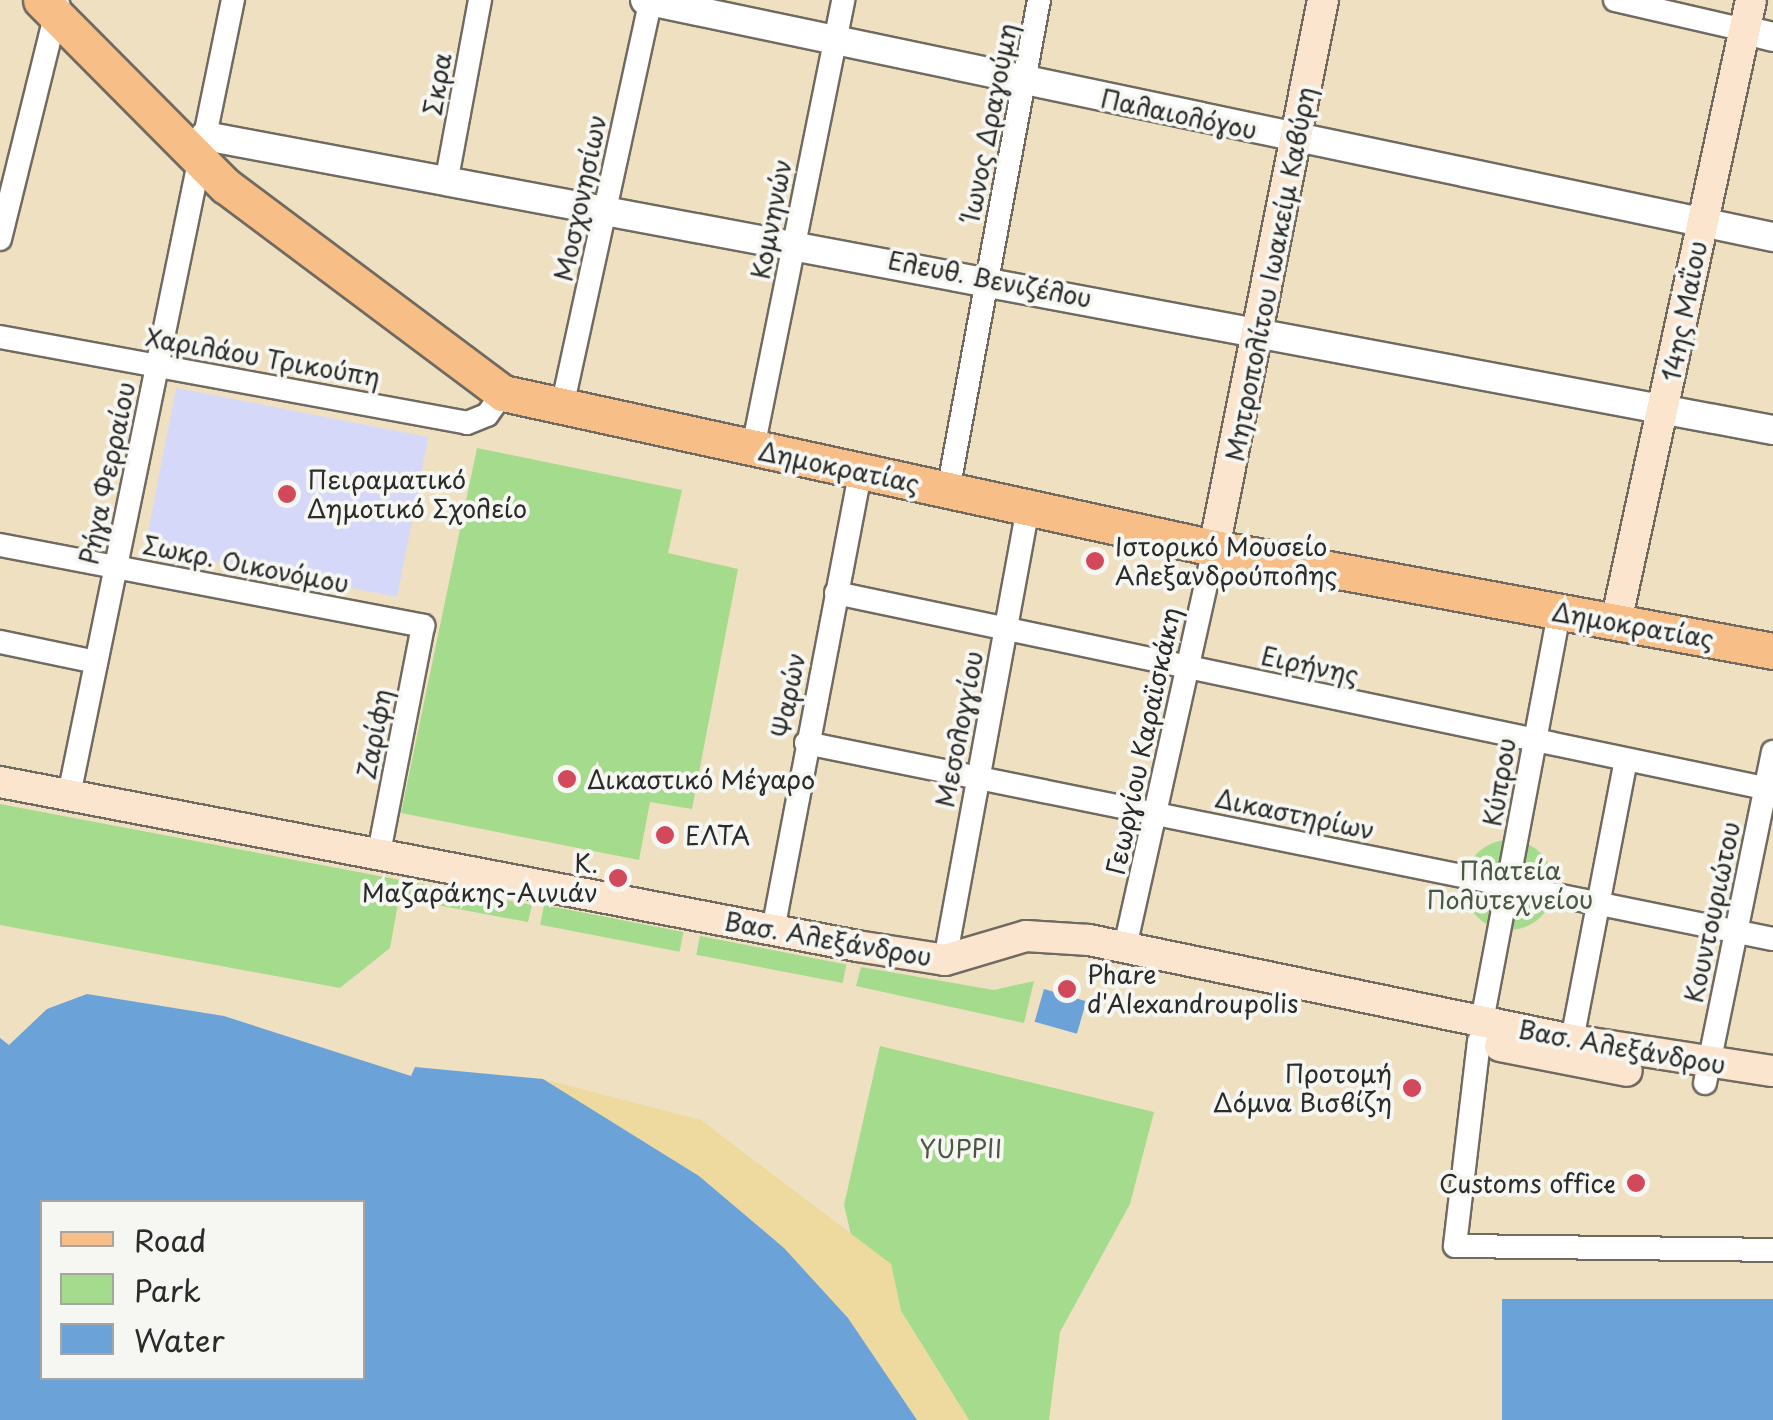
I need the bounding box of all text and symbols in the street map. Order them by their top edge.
street label: Ίωνος Δραγούμη [955,20,1023,224]
street label: Σκρα [417,50,457,118]
street label: Παλαιολόγου [1098,83,1260,145]
street label: Μητροπολίτου Ιωακείμ Καβύρη [1219,83,1321,465]
street label: Μοσχονησίων [548,112,612,284]
street label: Κομνηνών [745,156,797,282]
street label: 14ης Μαΐου [1656,238,1712,384]
street label: Ελευθ. Βενιζέλου [885,244,1095,314]
street label: Χαριλάου Τρικούπη [143,322,383,392]
street label: Ρήγα Φερραίου [73,379,141,567]
street label: Δημοκρατίας [756,435,922,499]
place label: Πειραματικό Δημοτικό Σχολείο [307,465,527,524]
marker: Πειραματικό Δημοτικό Σχολείο [276,483,298,505]
street label: Σωκρ. Οικονόμου [140,529,352,599]
place label: Ιστορικό Μουσείο Αλεξανδρούπολης [1115,532,1337,591]
marker: Ιστορικό Μουσείο Αλεξανδρούπολης [1084,550,1106,572]
street label: Δημοκρατίας [1550,596,1716,654]
street label: Γεωργίου Καραϊσκάκη [1100,605,1186,877]
street label: Ειρήνης [1258,640,1362,690]
street label: Μεσολογγίου [929,648,989,810]
street label: Ψαρών [765,650,811,740]
street label: Ζαρίφη [351,686,397,782]
street label: Κύπρου [1476,735,1522,829]
place label: Δικαστικό Μέγαρο [587,764,816,794]
marker: Δικαστικό Μέγαρο [556,768,578,790]
street label: Δικαστηρίων [1213,782,1377,846]
street label: Κουντουριώτου [1678,819,1746,1005]
place label: ΕΛΤΑ [685,820,750,850]
marker: ΕΛΤΑ [654,824,676,846]
place label: K. Μαζαράκης-Αινιάν [362,849,598,908]
park label: Πλατεία Πολυτεχνείου [1427,856,1593,915]
marker: K. Μαζαράκης-Αινιάν [607,867,629,889]
street label: Βασ. Αλεξάνδρου [722,906,934,972]
place label: Phare d'Alexandroupolis [1087,960,1298,1019]
marker: Phare d'Alexandroupolis [1056,978,1078,1000]
street label: Βασ. Αλεξάνδρου [1516,1014,1728,1080]
place label: Προτομή Δόμνα Βισβίζη [1212,1059,1392,1118]
marker: Προτομή Δόμνα Βισβίζη [1401,1077,1423,1099]
park label: YUPPII [920,1133,1002,1163]
place label: Customs office [1439,1168,1616,1198]
marker: Customs office [1625,1172,1647,1194]
legend [40,1200,365,1380]
text: Road [134,1217,207,1262]
text: Park [134,1267,201,1312]
text: Water [134,1317,225,1362]

